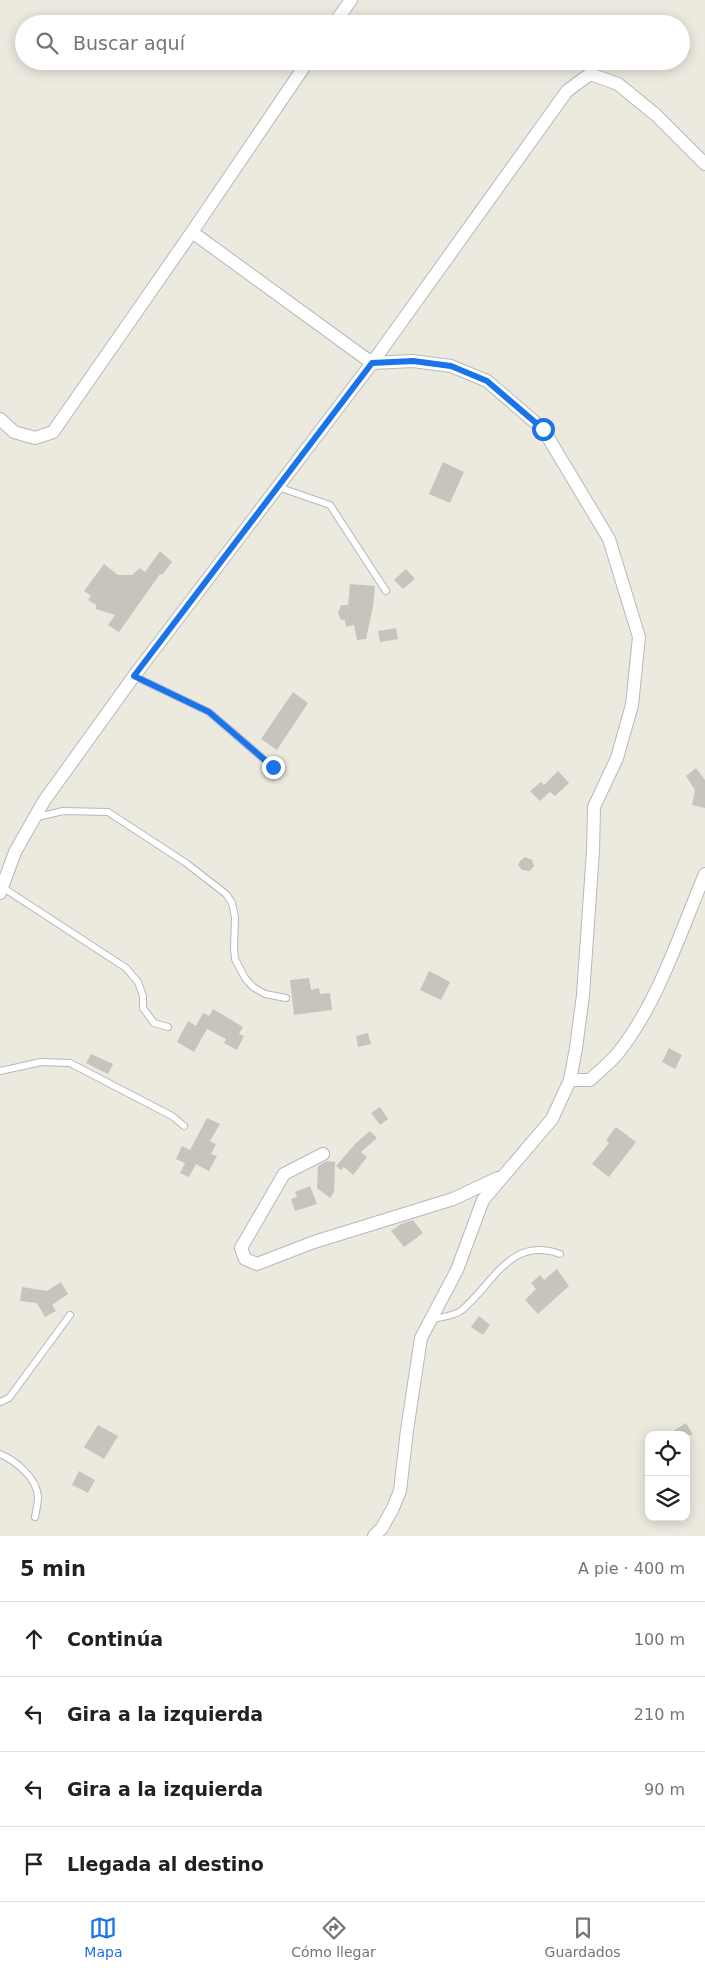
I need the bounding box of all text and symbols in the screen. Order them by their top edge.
search box [15,15,690,70]
icon: search [33,29,61,57]
text: Buscar aquí [73,32,185,54]
route start [532,418,555,441]
route end [262,756,285,779]
map controls [645,1431,690,1521]
button: locate [645,1431,690,1476]
button: layers [645,1476,690,1521]
text: 5 min [20,1557,86,1581]
text: A pie · 400 m [578,1559,685,1578]
icon: ahead [20,1625,48,1653]
text: Continúa [67,1628,163,1650]
text: 100 m [634,1630,685,1649]
icon: left [20,1700,48,1728]
text: Gira a la izquierda [67,1703,263,1725]
text: 210 m [634,1705,685,1724]
icon: left [20,1775,48,1803]
text: Gira a la izquierda [67,1778,263,1800]
text: 90 m [644,1780,685,1799]
icon: arrive [20,1850,48,1878]
text: Llegada al destino [67,1853,264,1875]
tab: Mapa [84,1914,122,1960]
tab: Cómo llegar [291,1914,376,1960]
tab: Guardados [545,1914,621,1960]

